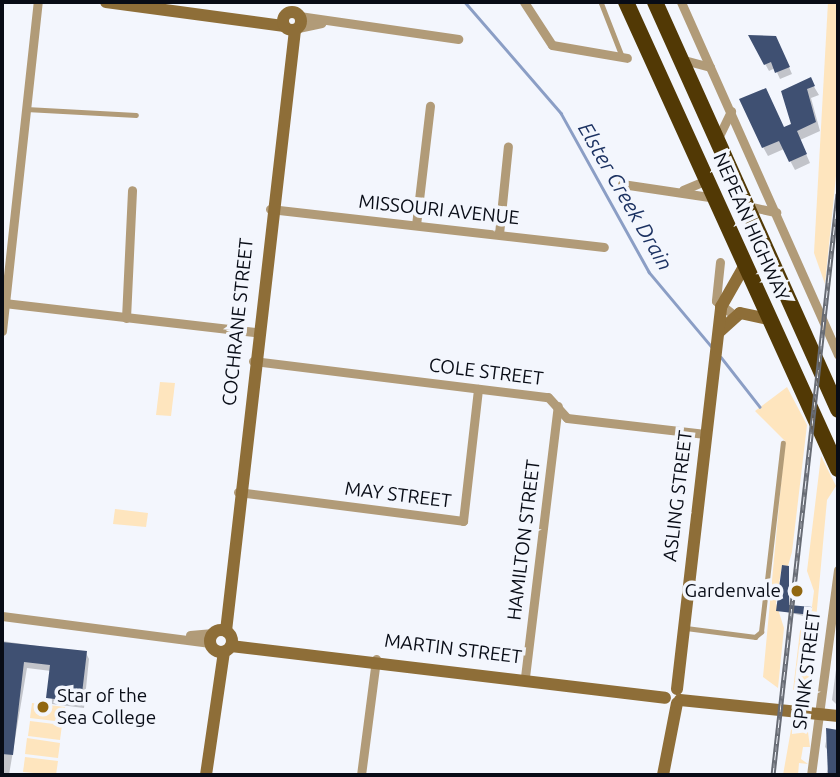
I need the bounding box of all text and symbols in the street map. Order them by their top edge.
water label: Elster Creek Drain [573,118,679,274]
street label: NEPEAN HIGHWAY [708,149,794,305]
street label: MISSOURI AVENUE [358,190,520,230]
street label: COCHRANE STREET [218,237,258,407]
street label: COLE STREET [427,354,545,390]
street label: ASLING STREET [659,429,697,563]
street label: HAMILTON STREET [503,458,545,622]
street label: MAY STREET [343,477,453,513]
place label: Gardenvale [685,580,781,602]
marker: Gardenvale [787,581,807,601]
street label: SPINK STREET [788,609,826,731]
street label: MARTIN STREET [383,629,523,669]
place label: Star of the Sea College [57,685,156,729]
marker: Star of the Sea College [35,699,51,715]

